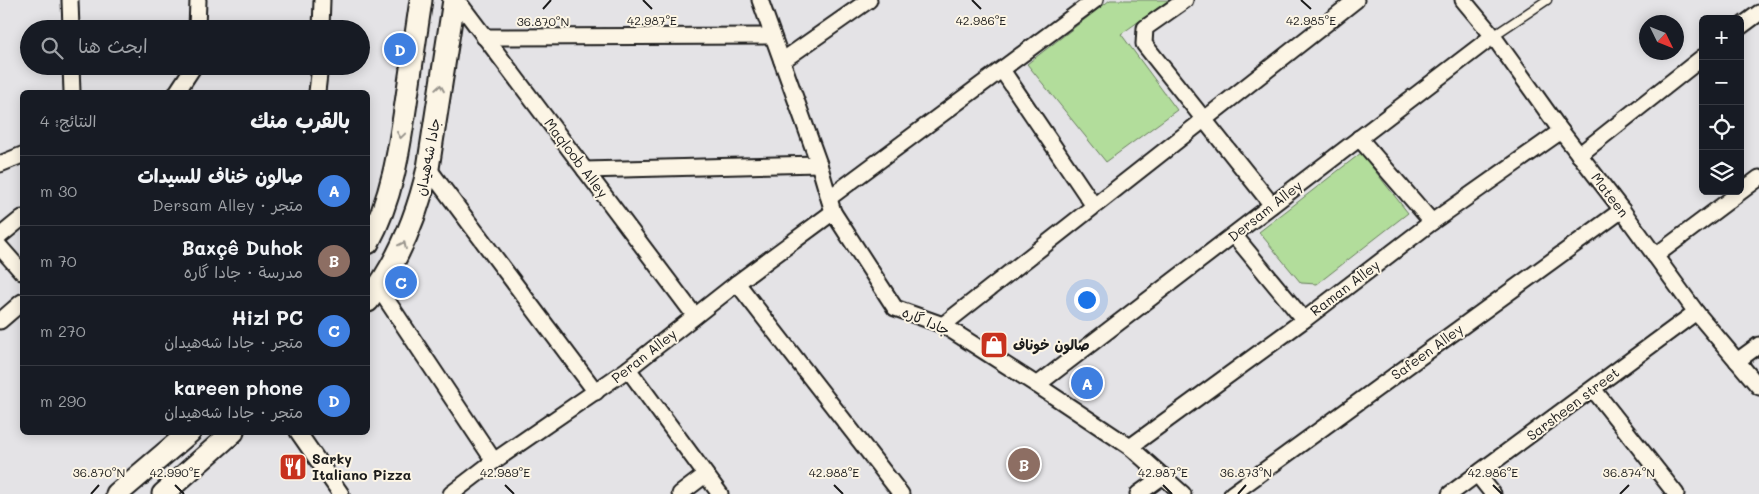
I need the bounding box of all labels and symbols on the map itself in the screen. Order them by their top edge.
text: 42.987°E [627,12,677,28]
text: 42.986°E [956,12,1006,28]
text: 42.985°E [1286,12,1336,28]
text: 36.870°N [517,13,569,29]
north arrow [1639,15,1684,60]
pin: D [384,30,416,68]
one-way arrow [435,83,445,92]
street label: Maqloob Alley [540,114,613,201]
street label: جادا شەهیدان [411,116,444,198]
one-way arrow [397,131,407,139]
street label: Mateen [1587,169,1633,221]
street label: Dersam Alley [1224,176,1306,246]
one-way arrow [396,241,407,250]
street label: Raman Alley [1306,255,1383,320]
pin: C [385,263,417,301]
your location [1074,287,1100,313]
street label: جادا گارە [899,302,953,339]
street label: Safeen Alley [1387,319,1466,384]
street label: Peran Alley [607,324,680,387]
shop icon: صالون خوناف [979,330,1009,360]
place label: صالون خوناف [1013,335,1090,355]
street label: Sarsheen street [1523,362,1623,445]
pin: A [1071,364,1103,402]
pin: B [1008,445,1040,483]
place label: Sarky Italiano Pizza [312,449,412,484]
restaurant icon: Sarky Italiano Pizza [278,452,308,482]
text: 36.870°N [73,464,125,480]
text: 42.990°E [150,464,200,480]
text: 42.989°E [480,464,530,480]
text: 42.988°E [809,464,859,480]
text: 42.987°E [1138,464,1188,480]
text: 36.873°N [1220,464,1272,480]
text: 42.986°E [1468,464,1518,480]
text: 36.874°N [1603,464,1655,480]

